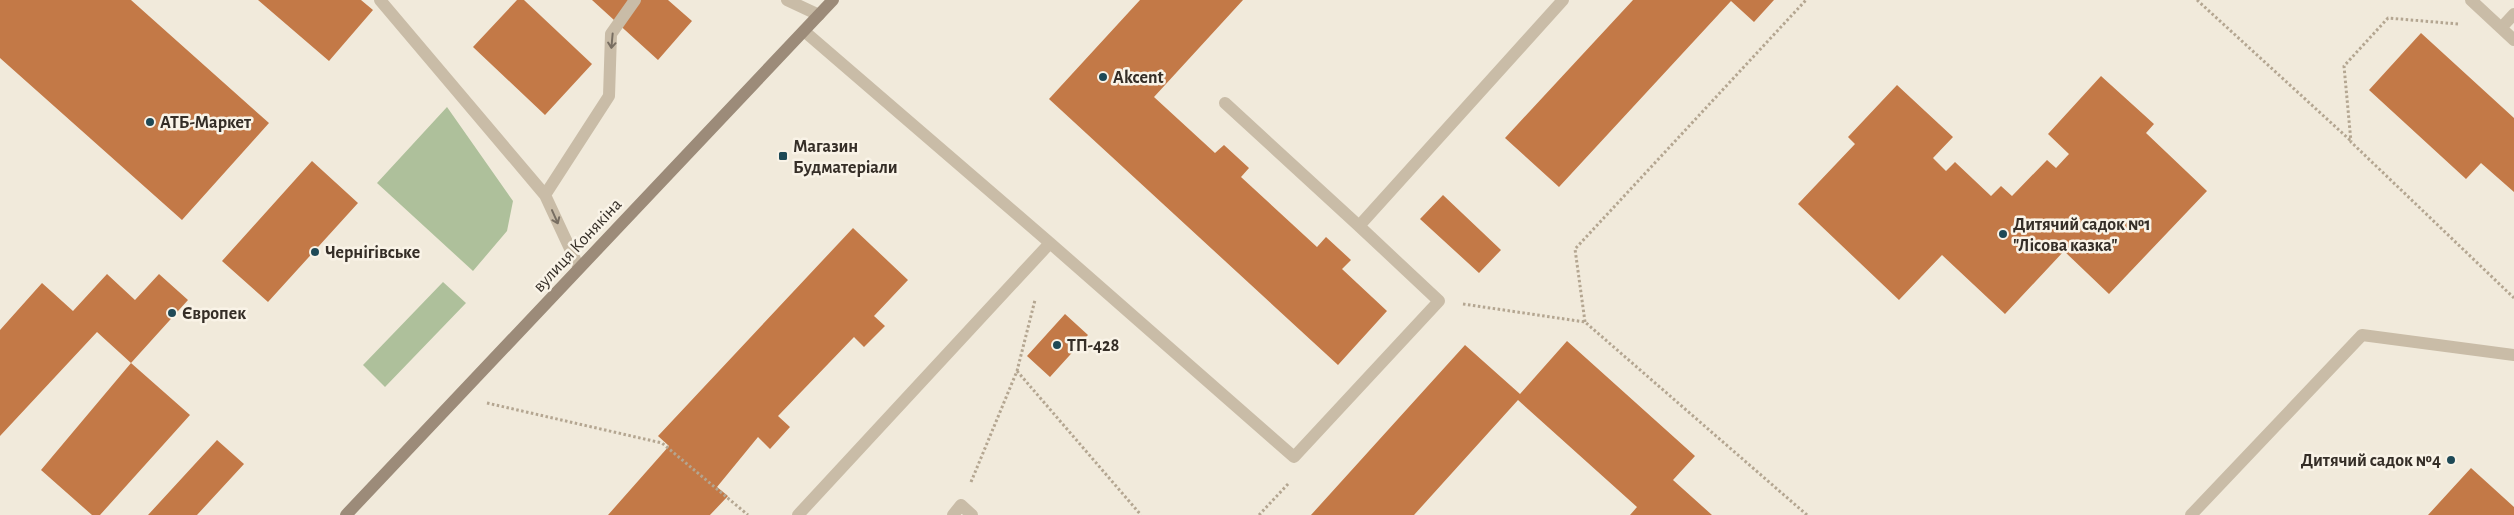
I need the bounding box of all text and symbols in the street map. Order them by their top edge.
one-way arrow [607,33,616,49]
place label: Akcent [1113,69,1164,87]
marker: Akcent [1097,71,1109,83]
place label: АТБ-Маркет [160,114,252,132]
marker: АТБ-Маркет [144,116,156,128]
place label: Магазин Будматеріали [793,138,898,177]
marker: Магазин Будматеріали [777,150,789,162]
street label: вулиця Конякіна [530,195,625,296]
one-way arrow [551,209,561,224]
place label: Дитячий садок №1 "Лісова казка" [2013,216,2151,255]
marker: Дитячий садок №1 "Лісова казка" [1997,228,2009,240]
place label: Чернігівське [325,244,420,262]
marker: Чернігівське [309,246,321,258]
place label: Європек [182,305,246,323]
marker: Європек [166,307,178,319]
place label: ТП-428 [1067,337,1119,355]
marker: ТП-428 [1051,339,1063,351]
place label: Дитячий садок №4 [2301,452,2441,470]
marker: Дитячий садок №4 [2445,454,2457,466]

